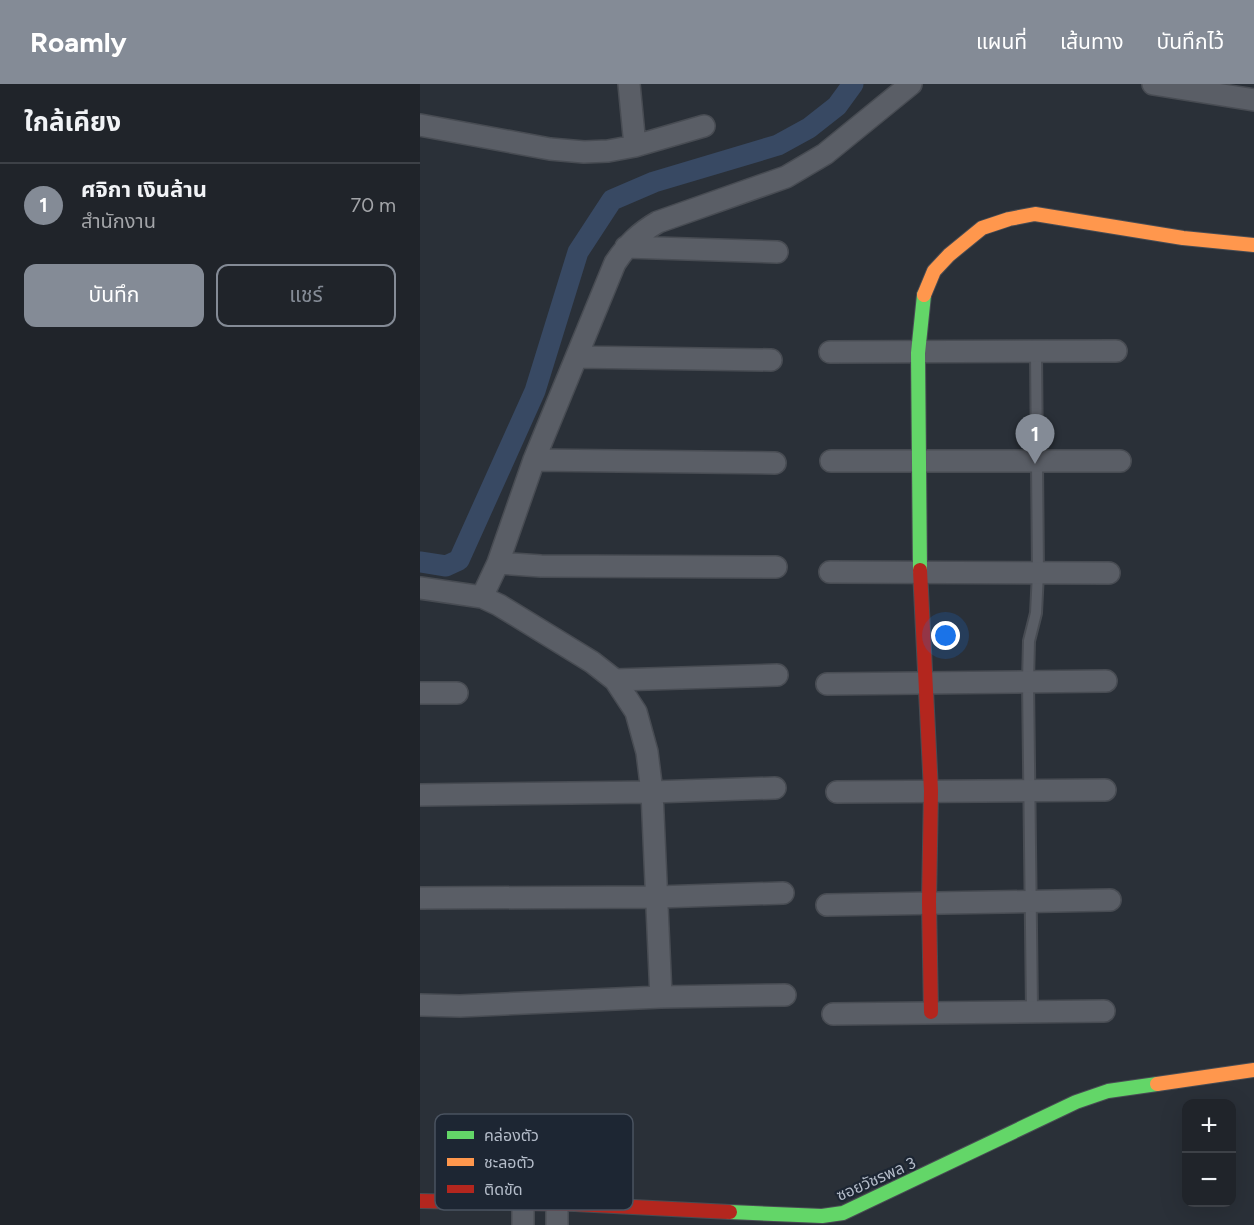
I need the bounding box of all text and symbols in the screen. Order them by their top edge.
text: Roamly [30,25,127,59]
text: แผนที่ [976,29,1027,54]
text: เส้นทาง [1060,29,1124,54]
text: บันทึกไว้ [1157,29,1224,54]
text: ใกล้เคียง [24,106,121,138]
text: ศจิกา เงินล้าน [81,176,207,203]
text: 1 [39,193,48,217]
text: 70 m [350,193,396,217]
text: สำนักงาน [81,209,156,233]
button: บันทึก [24,264,204,327]
button: แชร์ [216,264,396,327]
pin: 1 [1016,414,1054,464]
your location [931,621,960,650]
map controls [1182,1099,1236,1207]
button: + [1182,1099,1236,1153]
legend [435,1114,633,1210]
text: คล่องตัว [484,1126,539,1145]
text: ชะลอตัว [484,1153,535,1172]
street label: ซอยวัชรพล 3 [833,1153,919,1205]
button: − [1182,1153,1236,1207]
text: ติดขัด [484,1180,523,1199]

